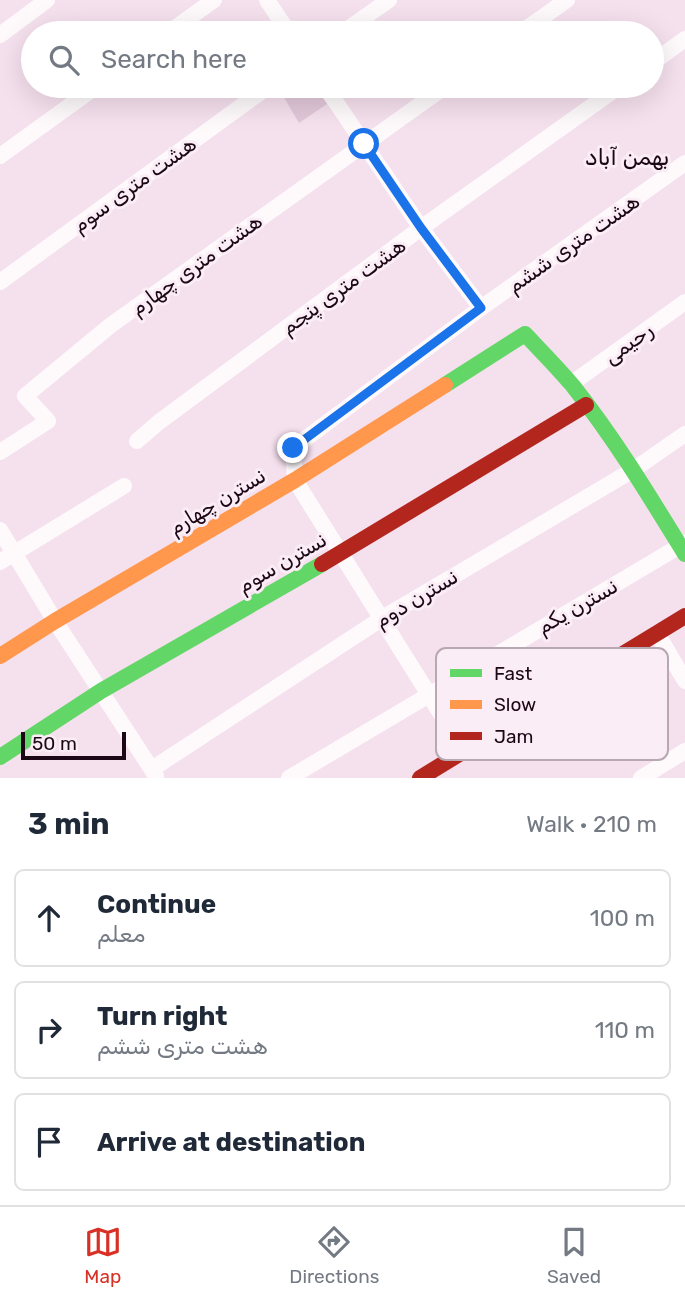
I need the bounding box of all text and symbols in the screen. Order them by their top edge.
search box [21,21,664,98]
icon: search [45,41,83,79]
text: Search here [101,44,247,75]
route start [348,128,379,159]
street label: هشت متری سوم [67,131,201,238]
district label: بهمن آباد [585,143,669,171]
street label: هشت متری ششم [502,188,645,300]
street label: هشت متری چهارم [125,208,267,321]
street label: هشت متری پنجم [276,232,411,341]
street label: رحیمی [599,317,657,369]
route end [277,432,308,463]
street label: نسترن چهارم [164,462,270,540]
street label: نسترن سوم [233,527,331,598]
street label: نسترن دوم [370,563,463,633]
street label: نسترن یکم [532,573,623,641]
legend [436,648,668,760]
text: Fast [494,662,533,685]
text: Slow [494,693,536,716]
text: Jam [494,725,533,748]
scale bar [21,729,126,761]
text: 50 m [32,732,77,755]
text: 3 min [28,806,110,842]
text: Walk · 210 m [526,810,657,838]
text: Continue [97,889,216,920]
icon: ahead [30,899,68,937]
text: 100 m [590,904,655,932]
text: معلم [97,920,146,948]
text: Turn right [97,1001,227,1032]
icon: right [30,1011,68,1049]
text: 110 m [595,1016,655,1044]
text: هشت متری ششم [97,1032,268,1060]
icon: arrive [30,1123,68,1161]
text: Arrive at destination [97,1127,365,1158]
tab: Map [84,1223,122,1288]
tab: Directions [289,1223,379,1288]
tab: Saved [547,1223,601,1288]

